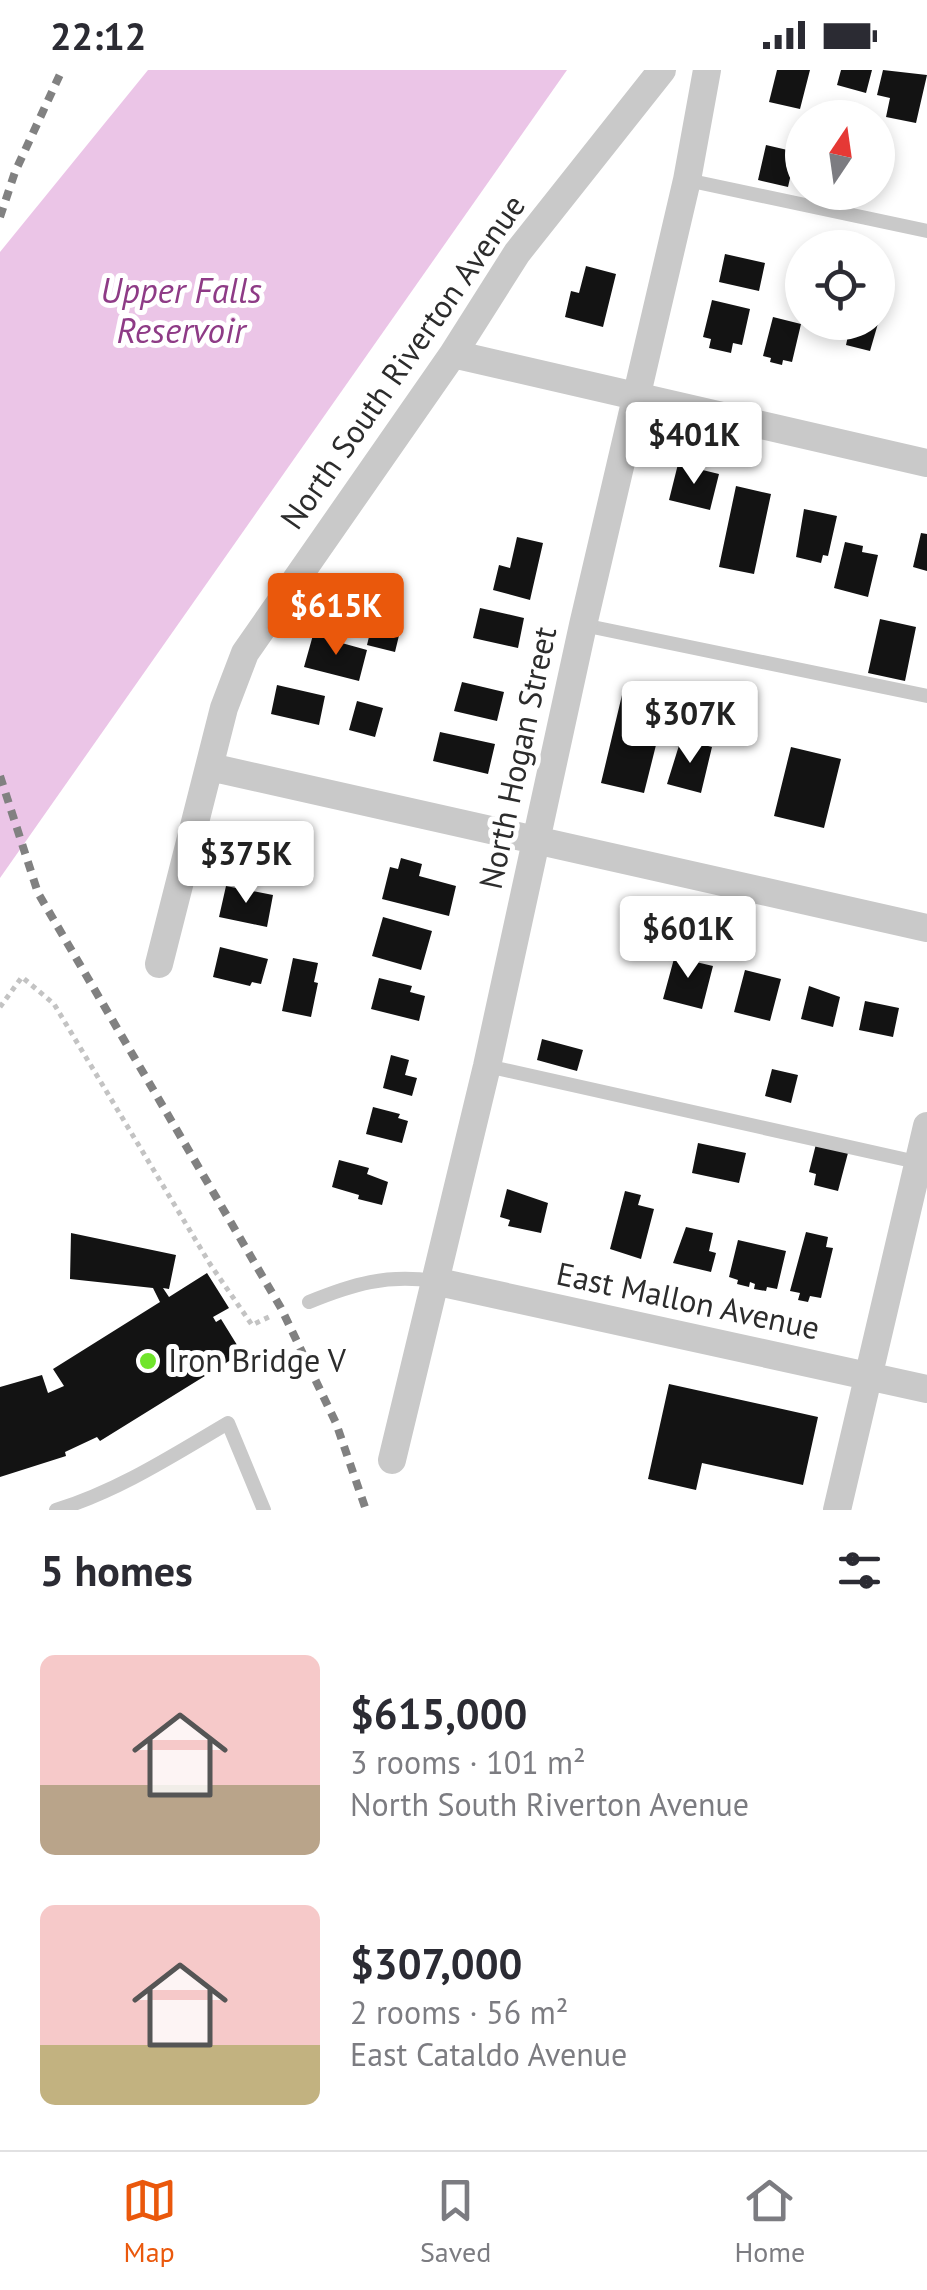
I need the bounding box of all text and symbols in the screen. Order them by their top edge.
text: 22:12 [50,11,146,60]
north arrow [785,100,895,210]
map controls [785,100,895,340]
street label: North South Riverton Avenue [271,186,534,537]
button: locate [785,230,895,340]
water label: Upper Falls Reservoir [100,267,262,353]
pin: $401K [624,402,764,487]
text: $401K [648,413,740,455]
pin: $615K [266,573,406,658]
text: $615K [290,584,382,626]
street label: North Hogan Street [469,623,565,893]
pin: $307K [620,681,760,766]
text: $307K [644,692,736,734]
pin: $375K [176,821,316,906]
text: $375K [200,832,292,874]
pin: $601K [618,896,758,981]
text: $601K [642,907,734,949]
street label: East Mallon Avenue [553,1252,824,1348]
place label: Iron Bridge V [168,1339,347,1381]
marker: Iron Bridge V [137,1350,159,1372]
text: 5 homes [40,1543,193,1598]
icon: filters [832,1543,887,1598]
text: $615,000 [350,1686,527,1741]
icon: home [120,1695,240,1815]
text: 3 rooms · 101 m² [350,1741,586,1783]
text: North South Riverton Avenue [350,1783,749,1825]
text: $307,000 [350,1936,522,1991]
icon: home [120,1945,240,2065]
text: 2 rooms · 56 m² [350,1991,568,2033]
text: East Cataldo Avenue [350,2033,627,2075]
tab: Map [122,2173,177,2270]
tab: Saved [420,2173,491,2270]
tab: Home [735,2173,805,2270]

